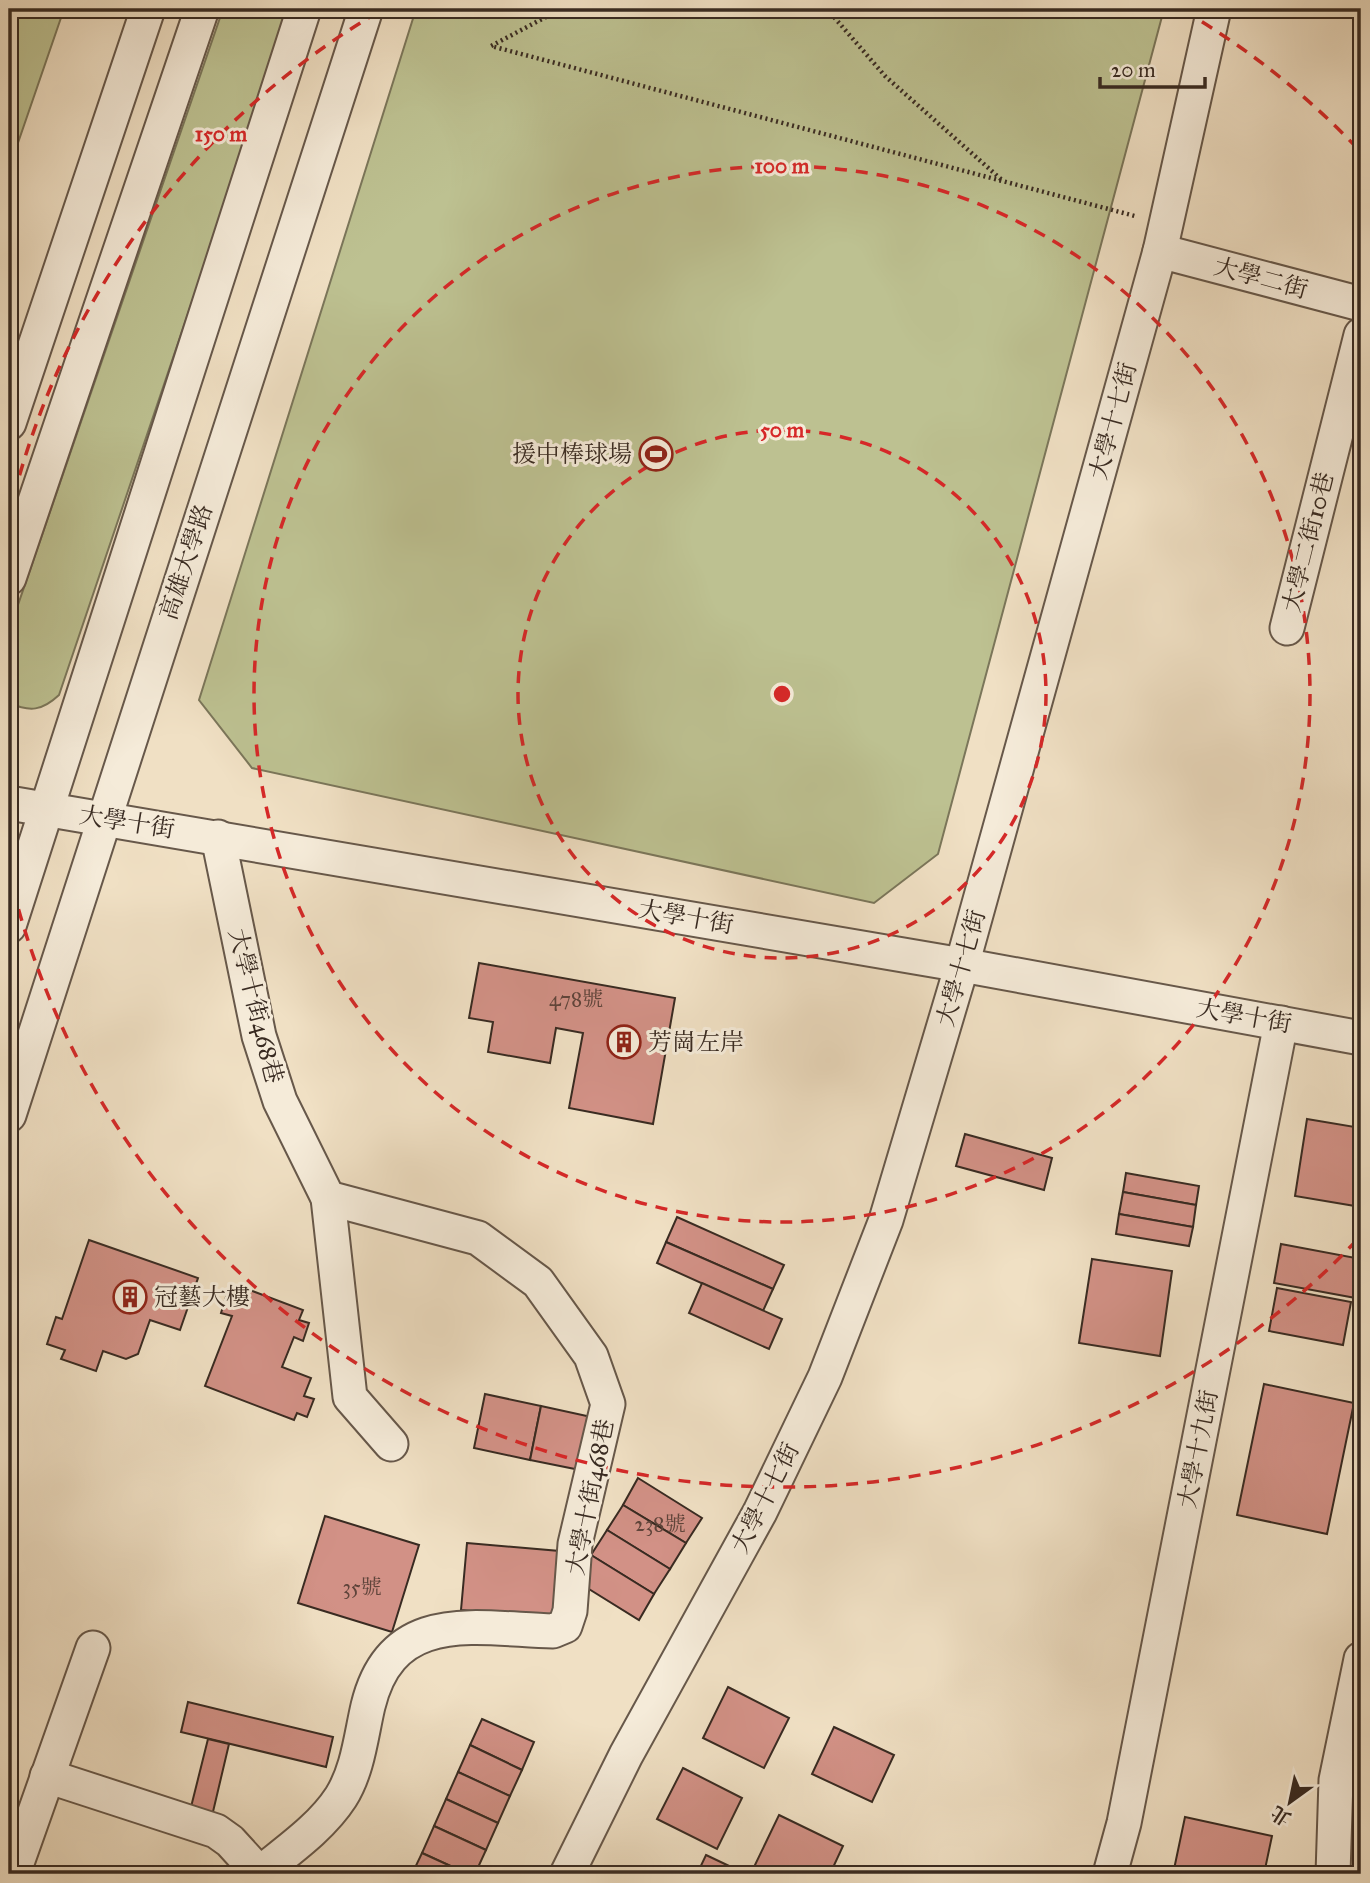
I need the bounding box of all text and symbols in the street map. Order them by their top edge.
scale bar [1100,46,1206,90]
text: 20 m [1111,57,1156,83]
text: 150 m [195,121,247,147]
text: 100 m [755,153,810,179]
street label: 大學二街 [1211,251,1311,305]
street label: 大學十七街 [1083,359,1143,483]
text: 50 m [760,417,804,443]
sports icon: 援中棒球場 [637,435,675,473]
place label: 援中棒球場 [512,439,632,469]
street label: 大學二街10巷 [1276,469,1340,615]
street label: 高雄大學路 [153,500,219,624]
centre of rings [770,682,794,706]
street label: 大學十街 [77,800,177,844]
street label: 大學十街 [636,894,736,940]
street label: 大學十七街 [930,906,992,1030]
street label: 大學十街468巷 [222,926,290,1086]
house number: 478號 [549,986,603,1012]
street label: 大學十街 [1194,993,1294,1039]
building icon: 芳崗左岸 [605,1023,643,1061]
place label: 芳崗左岸 [648,1027,744,1057]
building icon: 冠藝大樓 [111,1278,149,1316]
place label: 冠藝大樓 [154,1282,250,1312]
street label: 大學十九街 [1172,1387,1224,1511]
street label: 大學十街468巷 [560,1416,620,1578]
street label: 大學十七街 [724,1438,806,1558]
house number: 238號 [635,1511,685,1537]
house number: 35號 [342,1574,382,1600]
north arrow [1254,1768,1324,1838]
text: 北 [1267,1801,1295,1831]

